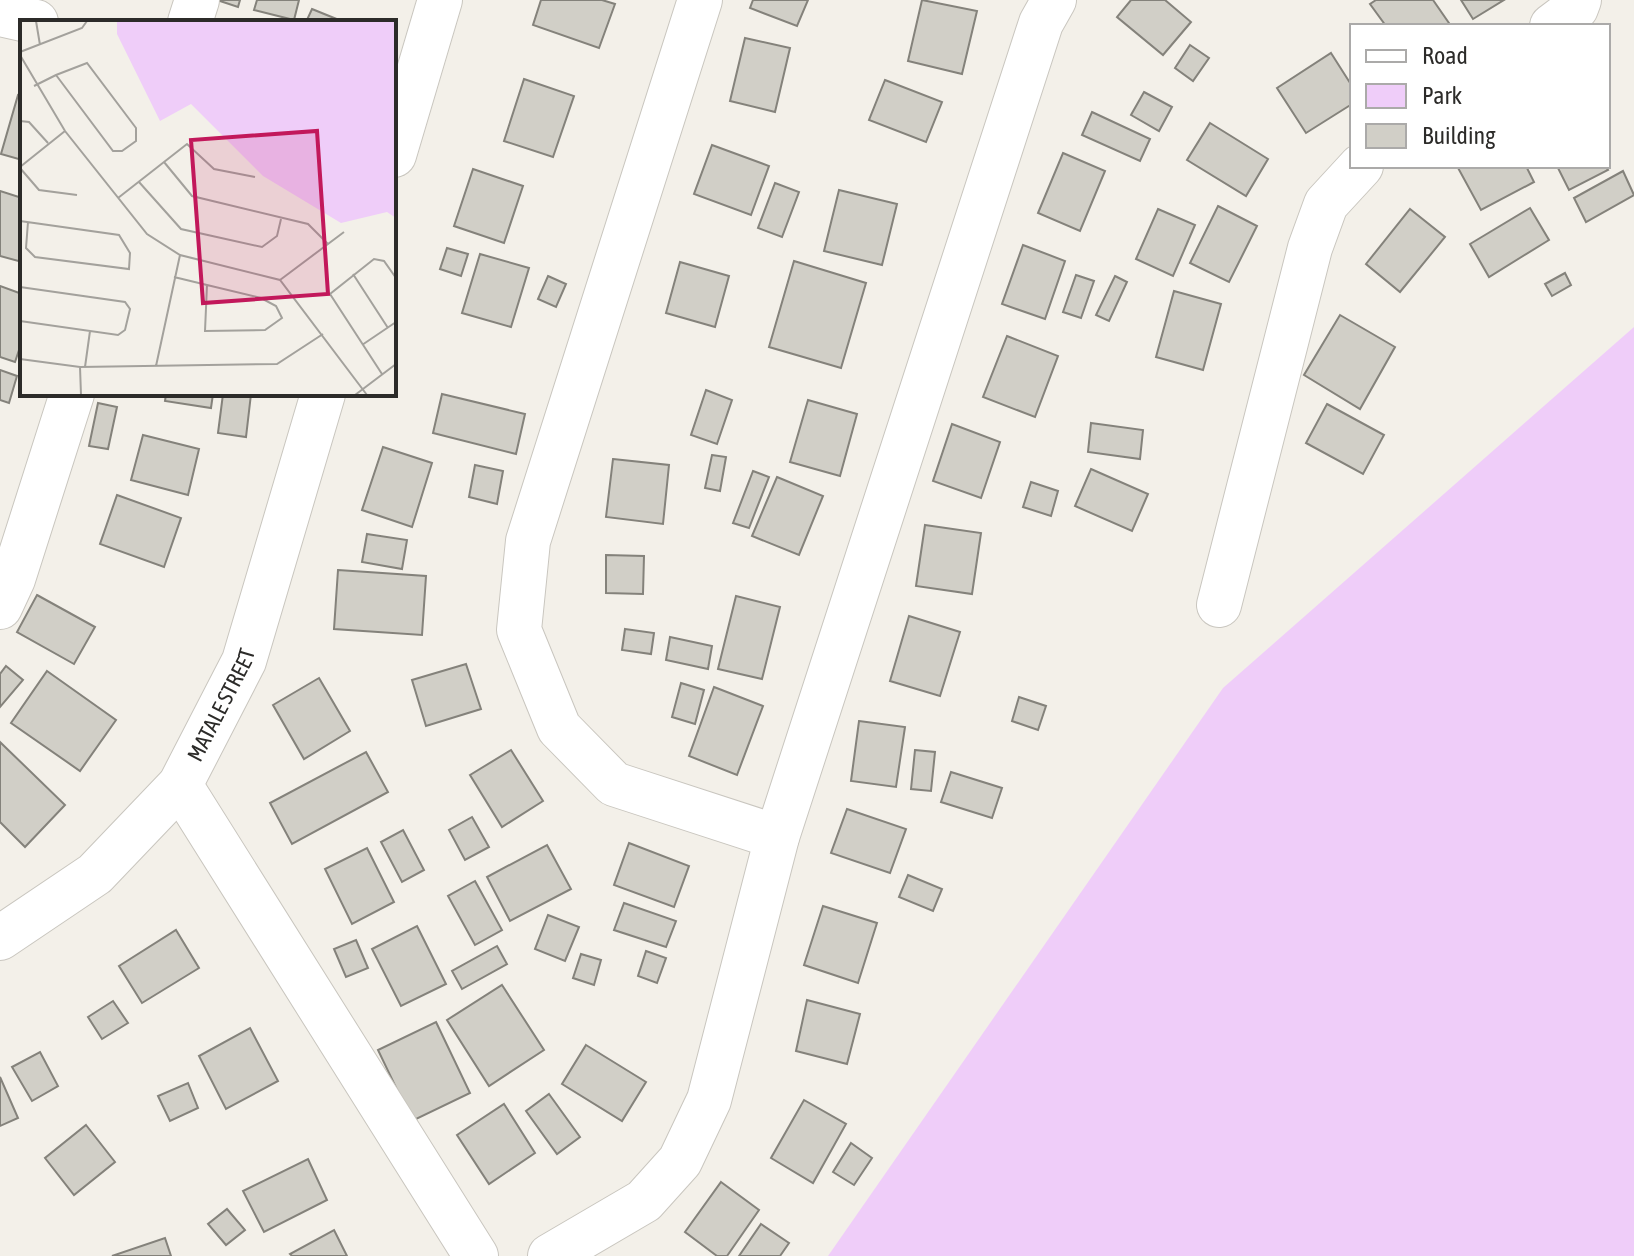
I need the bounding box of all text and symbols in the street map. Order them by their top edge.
inset map [20,20,396,396]
legend [1350,24,1610,168]
text: Road [1422,42,1468,69]
text: Park [1422,82,1463,109]
text: Building [1422,122,1496,149]
street label: MATALE STREET [182,645,260,766]

